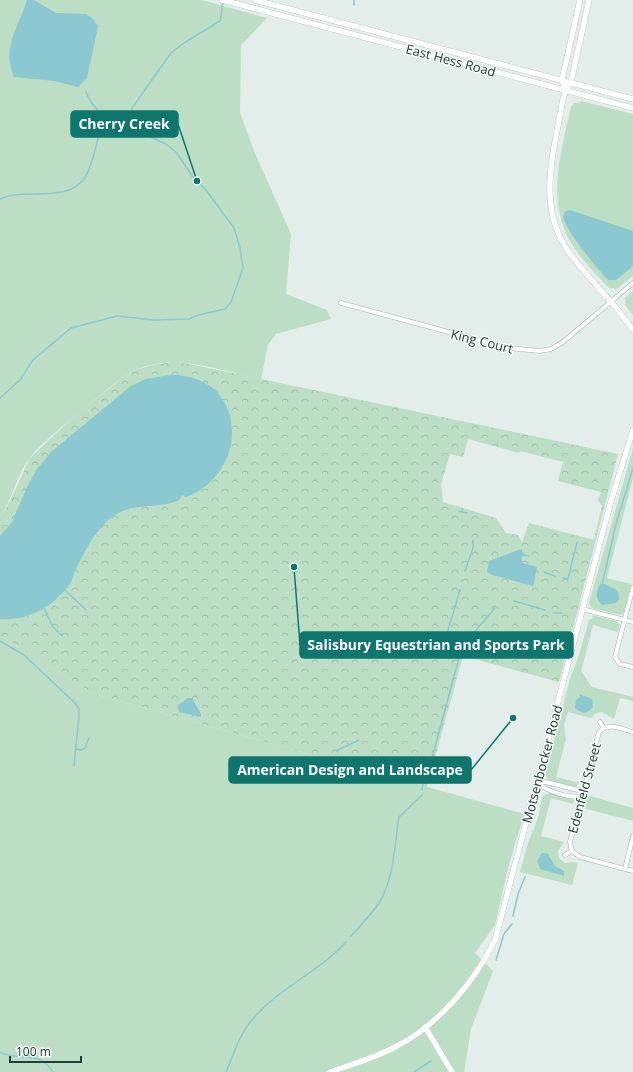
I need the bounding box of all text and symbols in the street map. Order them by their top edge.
street label: East Hess Road [404,39,498,81]
callout: Cherry Creek [71,111,178,137]
text: Cherry Creek [78,114,170,133]
street label: King Court [449,325,515,358]
callout: Salisbury Equestrian and Sports Park [300,632,573,658]
text: Salisbury Equestrian and Sports Park [307,635,565,654]
street label: Motsenbocker Road [518,703,566,825]
street label: Edenfeld Street [563,740,605,835]
callout: American Design and Landscape [229,757,471,783]
text: American Design and Landscape [237,760,463,779]
scale bar [10,1038,81,1064]
text: 100 m [16,1043,51,1060]

